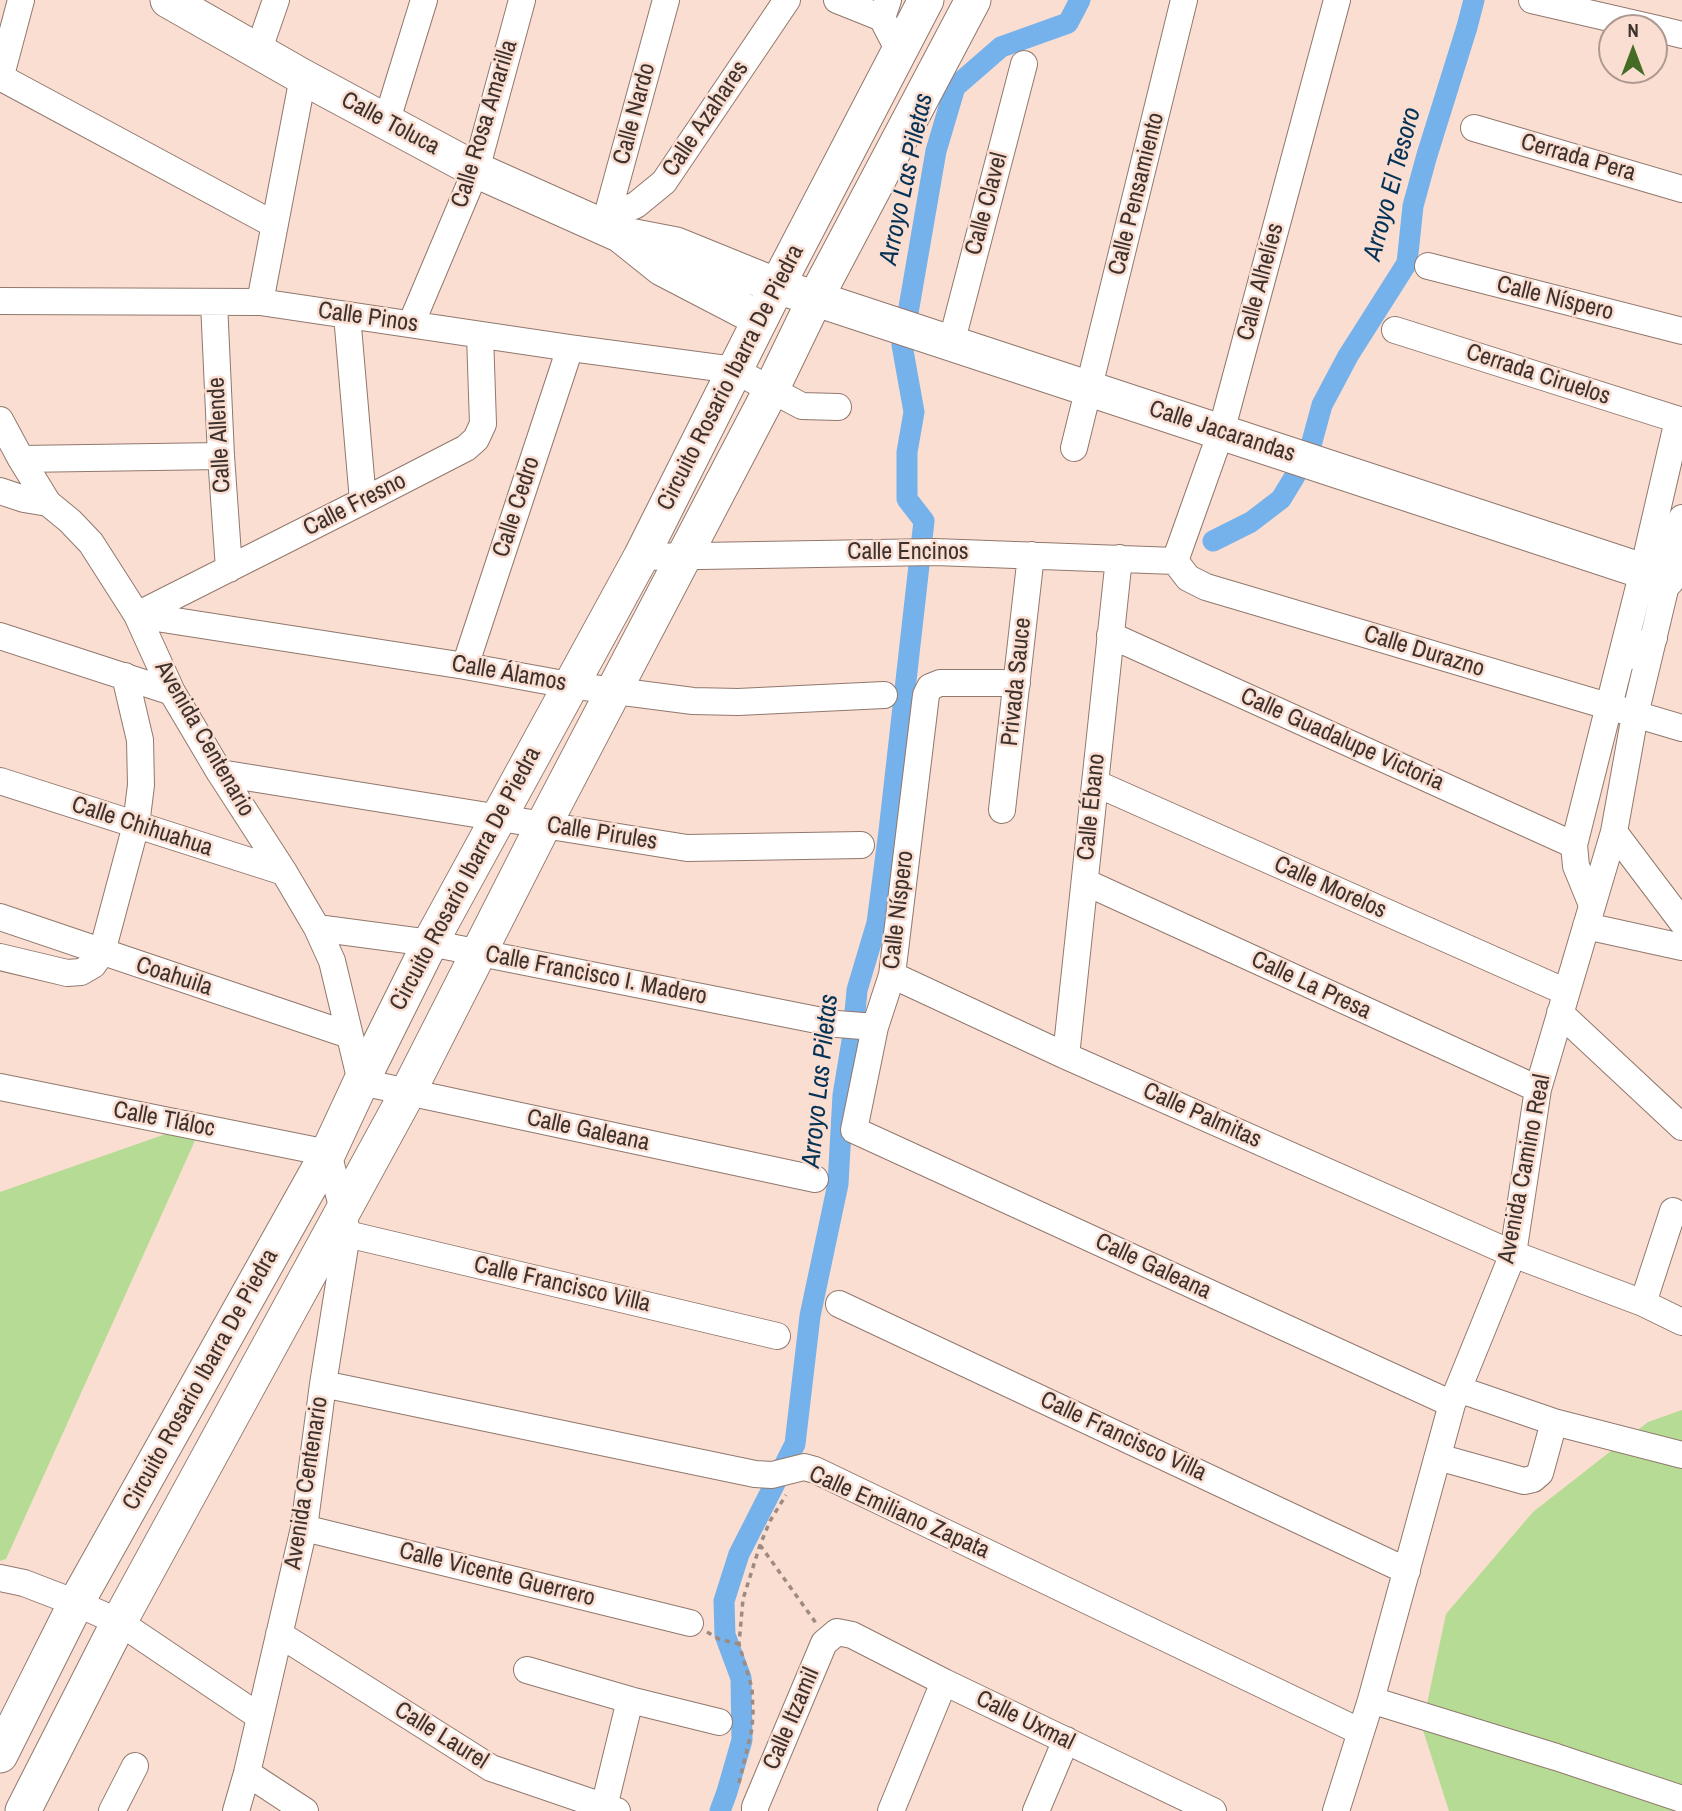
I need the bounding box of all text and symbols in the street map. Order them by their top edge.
north arrow [1598,14,1668,84]
text: N [1627,17,1639,43]
street label: Calle Rosa Amarilla [446,37,524,211]
street label: Calle Azahares [657,56,755,182]
street label: Calle Nardo [608,60,662,168]
street label: Calle Toluca [336,86,444,162]
water label: Arroyo Las Piletas [874,91,940,267]
water label: Arroyo El Tesoro [1358,104,1428,264]
street label: Calle Pensamiento [1103,110,1171,278]
street label: Cerrada Pera [1517,128,1639,188]
street label: Calle Clavel [960,150,1014,258]
street label: Calle Alhelíes [1232,220,1290,344]
street label: Circuito Rosario Ibarra De Piedra [651,240,811,516]
street label: Calle Níspero [1494,271,1616,327]
street label: Calle Pinos [316,297,420,339]
street label: Cerrada Ciruelos [1462,338,1614,412]
street label: Calle Allende [203,376,237,494]
street label: Calle Jacarandas [1145,395,1299,469]
street label: Calle Cedro [487,453,547,561]
street label: Calle Fresno [299,467,411,543]
street label: Calle Encinos [847,539,969,567]
street label: Privada Sauce [996,616,1038,748]
street label: Calle Durazno [1360,620,1488,684]
street label: Calle Álamos [449,650,569,698]
street label: Avenida Centenario [148,656,260,822]
street label: Calle Guadalupe Victoria [1236,682,1448,798]
street label: Circuito Rosario Ibarra De Piedra [384,742,548,1016]
street label: Calle Ébano [1072,752,1112,862]
street label: Calle Chihuahua [68,791,216,863]
street label: Calle Pirules [545,811,659,857]
street label: Calle Níspero [877,849,921,971]
street label: Calle Morelos [1269,850,1391,926]
street label: Calle Francisco I. Madero [483,940,709,1012]
street label: Calle La Presa [1246,946,1376,1026]
street label: Coahuila [132,951,216,1003]
water label: Arroyo Las Piletas [796,993,846,1169]
street label: Avenida Camino Real [1493,1072,1557,1266]
street label: Calle Palmitas [1138,1077,1266,1155]
street label: Calle Tláloc [111,1096,217,1144]
street label: Calle Galeana [524,1104,652,1158]
street label: Calle Galeana [1090,1228,1216,1306]
street label: Circuito Rosario Ibarra De Piedra [117,1244,285,1516]
street label: Calle Francisco Villa [471,1251,653,1319]
street label: Calle Francisco Villa [1035,1386,1211,1488]
street label: Avenida Centenario [279,1394,335,1572]
street label: Calle Emiliano Zapata [804,1460,994,1566]
street label: Calle Vicente Guerrero [396,1537,598,1613]
street label: Calle Itzamil [758,1664,826,1774]
street label: Calle Uxmal [971,1685,1079,1757]
street label: Calle Laurel [389,1696,493,1776]

